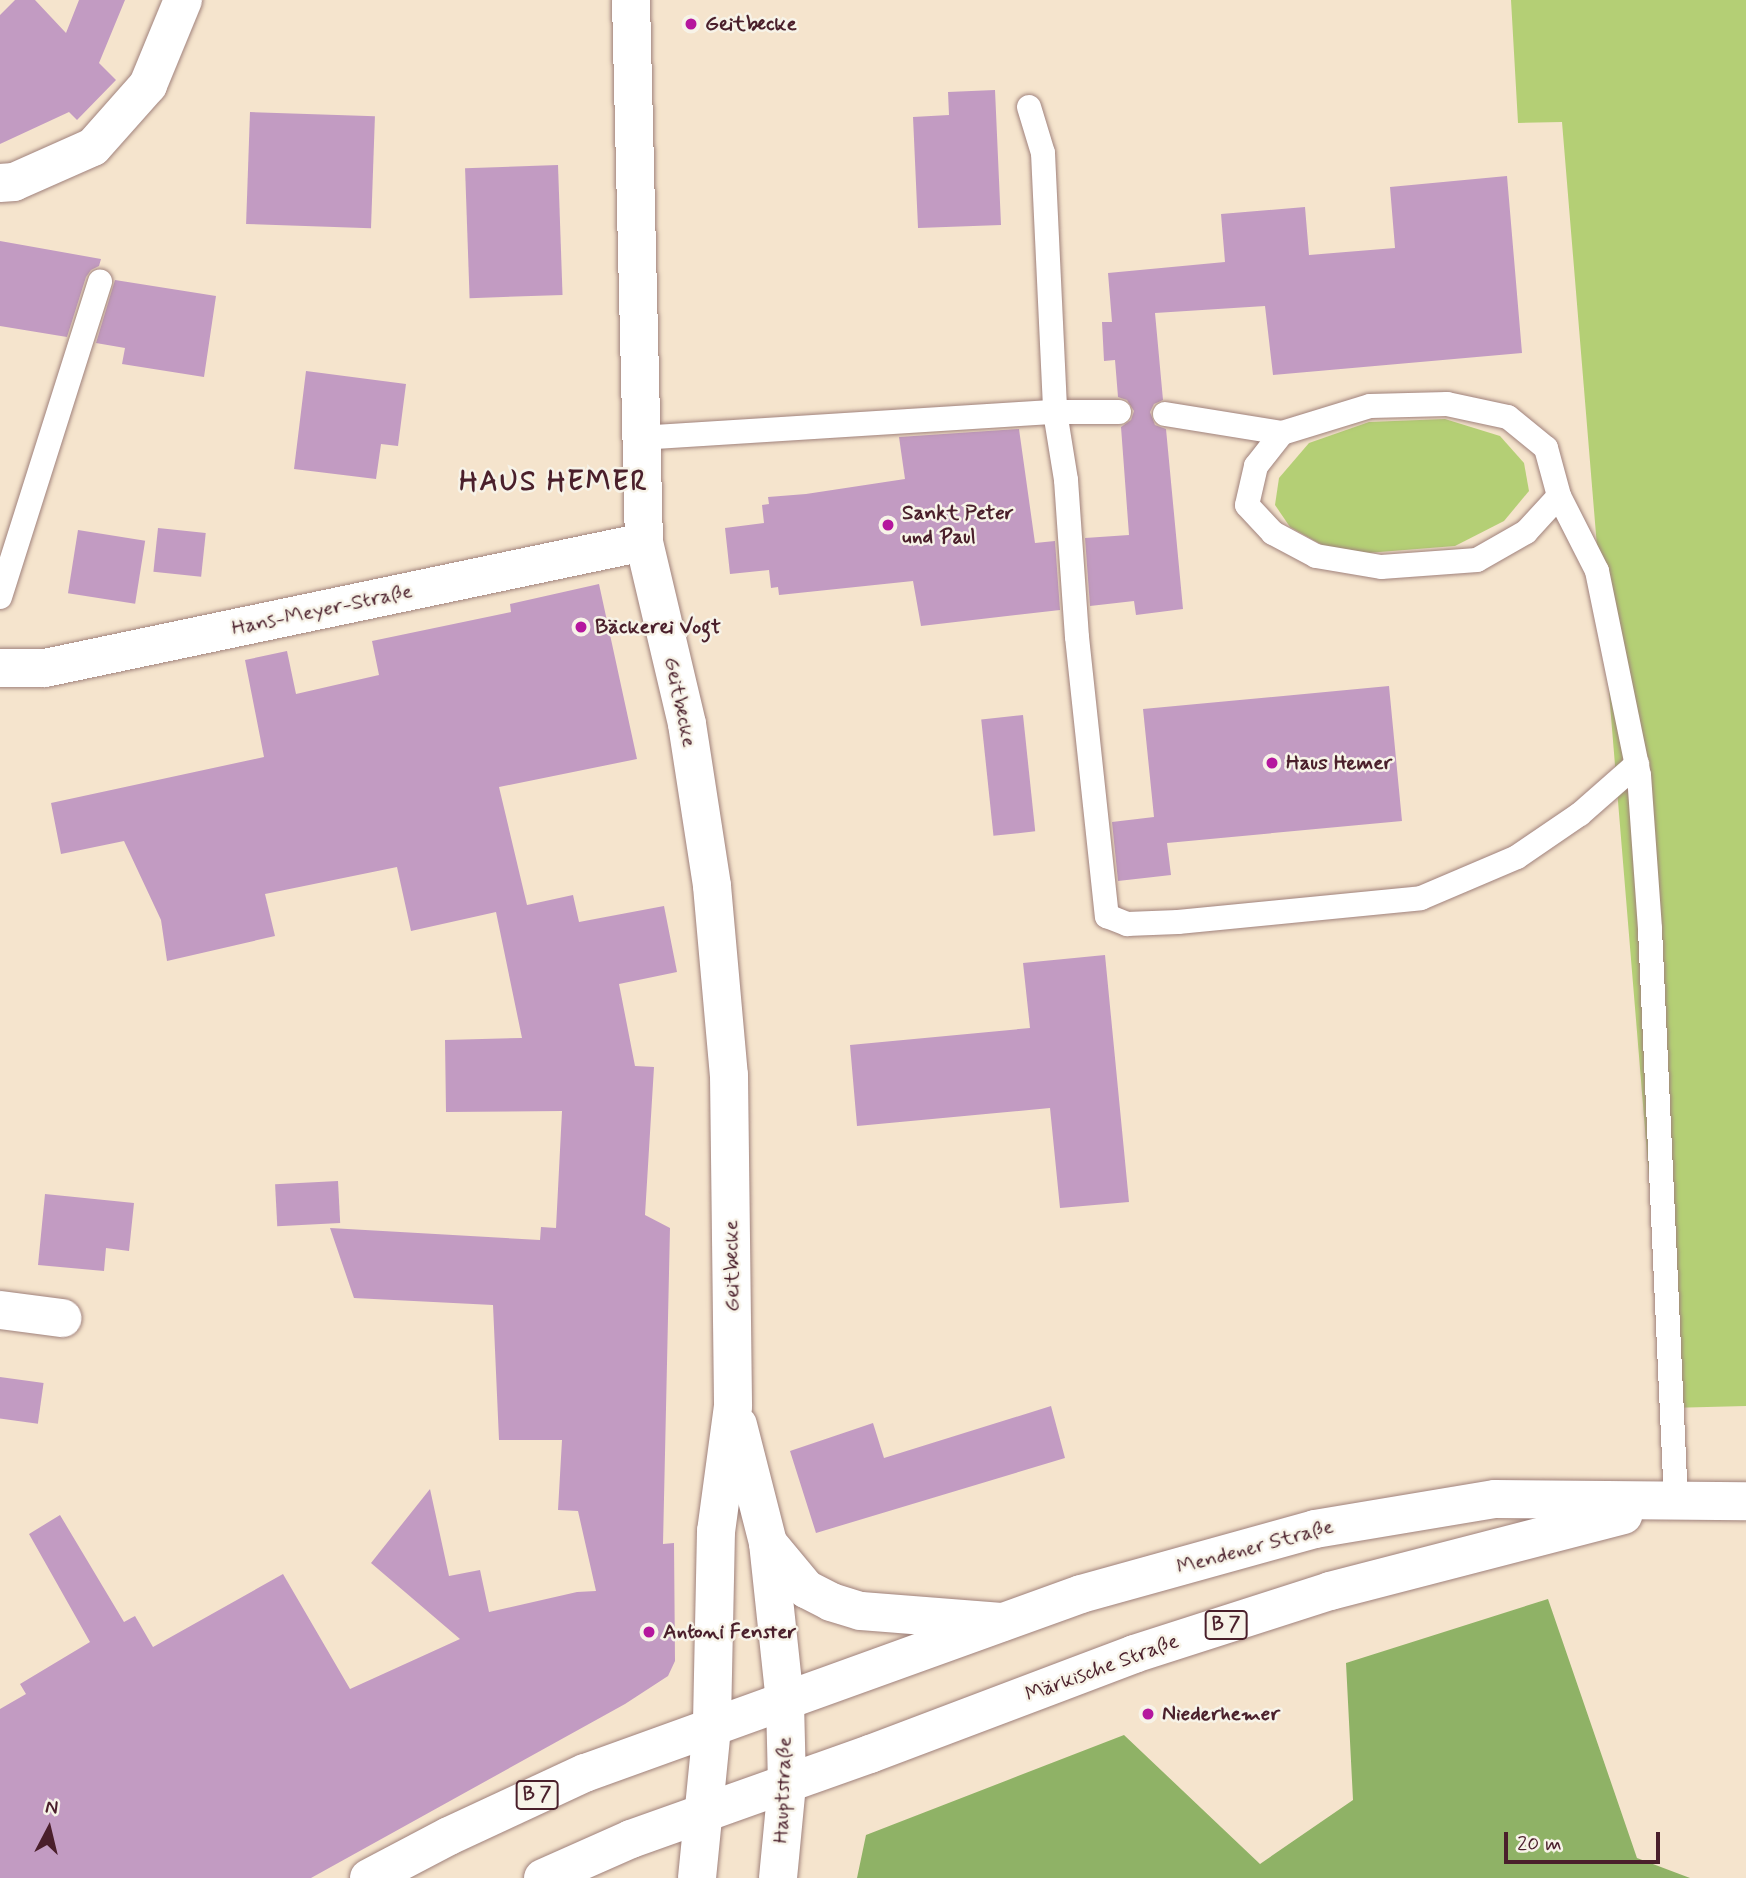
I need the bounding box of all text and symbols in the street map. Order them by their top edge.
place label: Geitbecke [705,11,797,37]
marker: Geitbecke [683,16,699,32]
district label: HAUS HEMER [457,466,651,500]
place label: Sankt Peter und Paul [902,500,1012,550]
marker: Sankt Peter und Paul [880,517,896,533]
street label: Hans-Meyer-Straße [229,579,415,641]
place label: Bäckerei Vogt [595,614,721,640]
marker: Bäckerei Vogt [573,619,589,635]
street label: Geitbecke [658,655,702,749]
place label: Haus Hemer [1286,750,1396,776]
marker: Haus Hemer [1264,755,1280,771]
street label: Geitbecke [719,1220,745,1312]
street label: Mendener Straße [1176,1514,1334,1580]
road number: B 7 [1203,1610,1249,1640]
place label: Antoni Fenster [663,1619,796,1645]
marker: Antoni Fenster [641,1624,657,1640]
street label: Märkische Straße [1022,1629,1182,1707]
place label: Niederhemer [1162,1701,1280,1727]
marker: Niederhemer [1140,1706,1156,1722]
street label: Hauptstraße [769,1736,797,1844]
road number: B 7 [514,1780,560,1811]
north arrow [14,1794,84,1864]
text: N [44,1794,59,1821]
scale bar [1508,1818,1664,1862]
text: 20 m [1517,1830,1562,1858]

